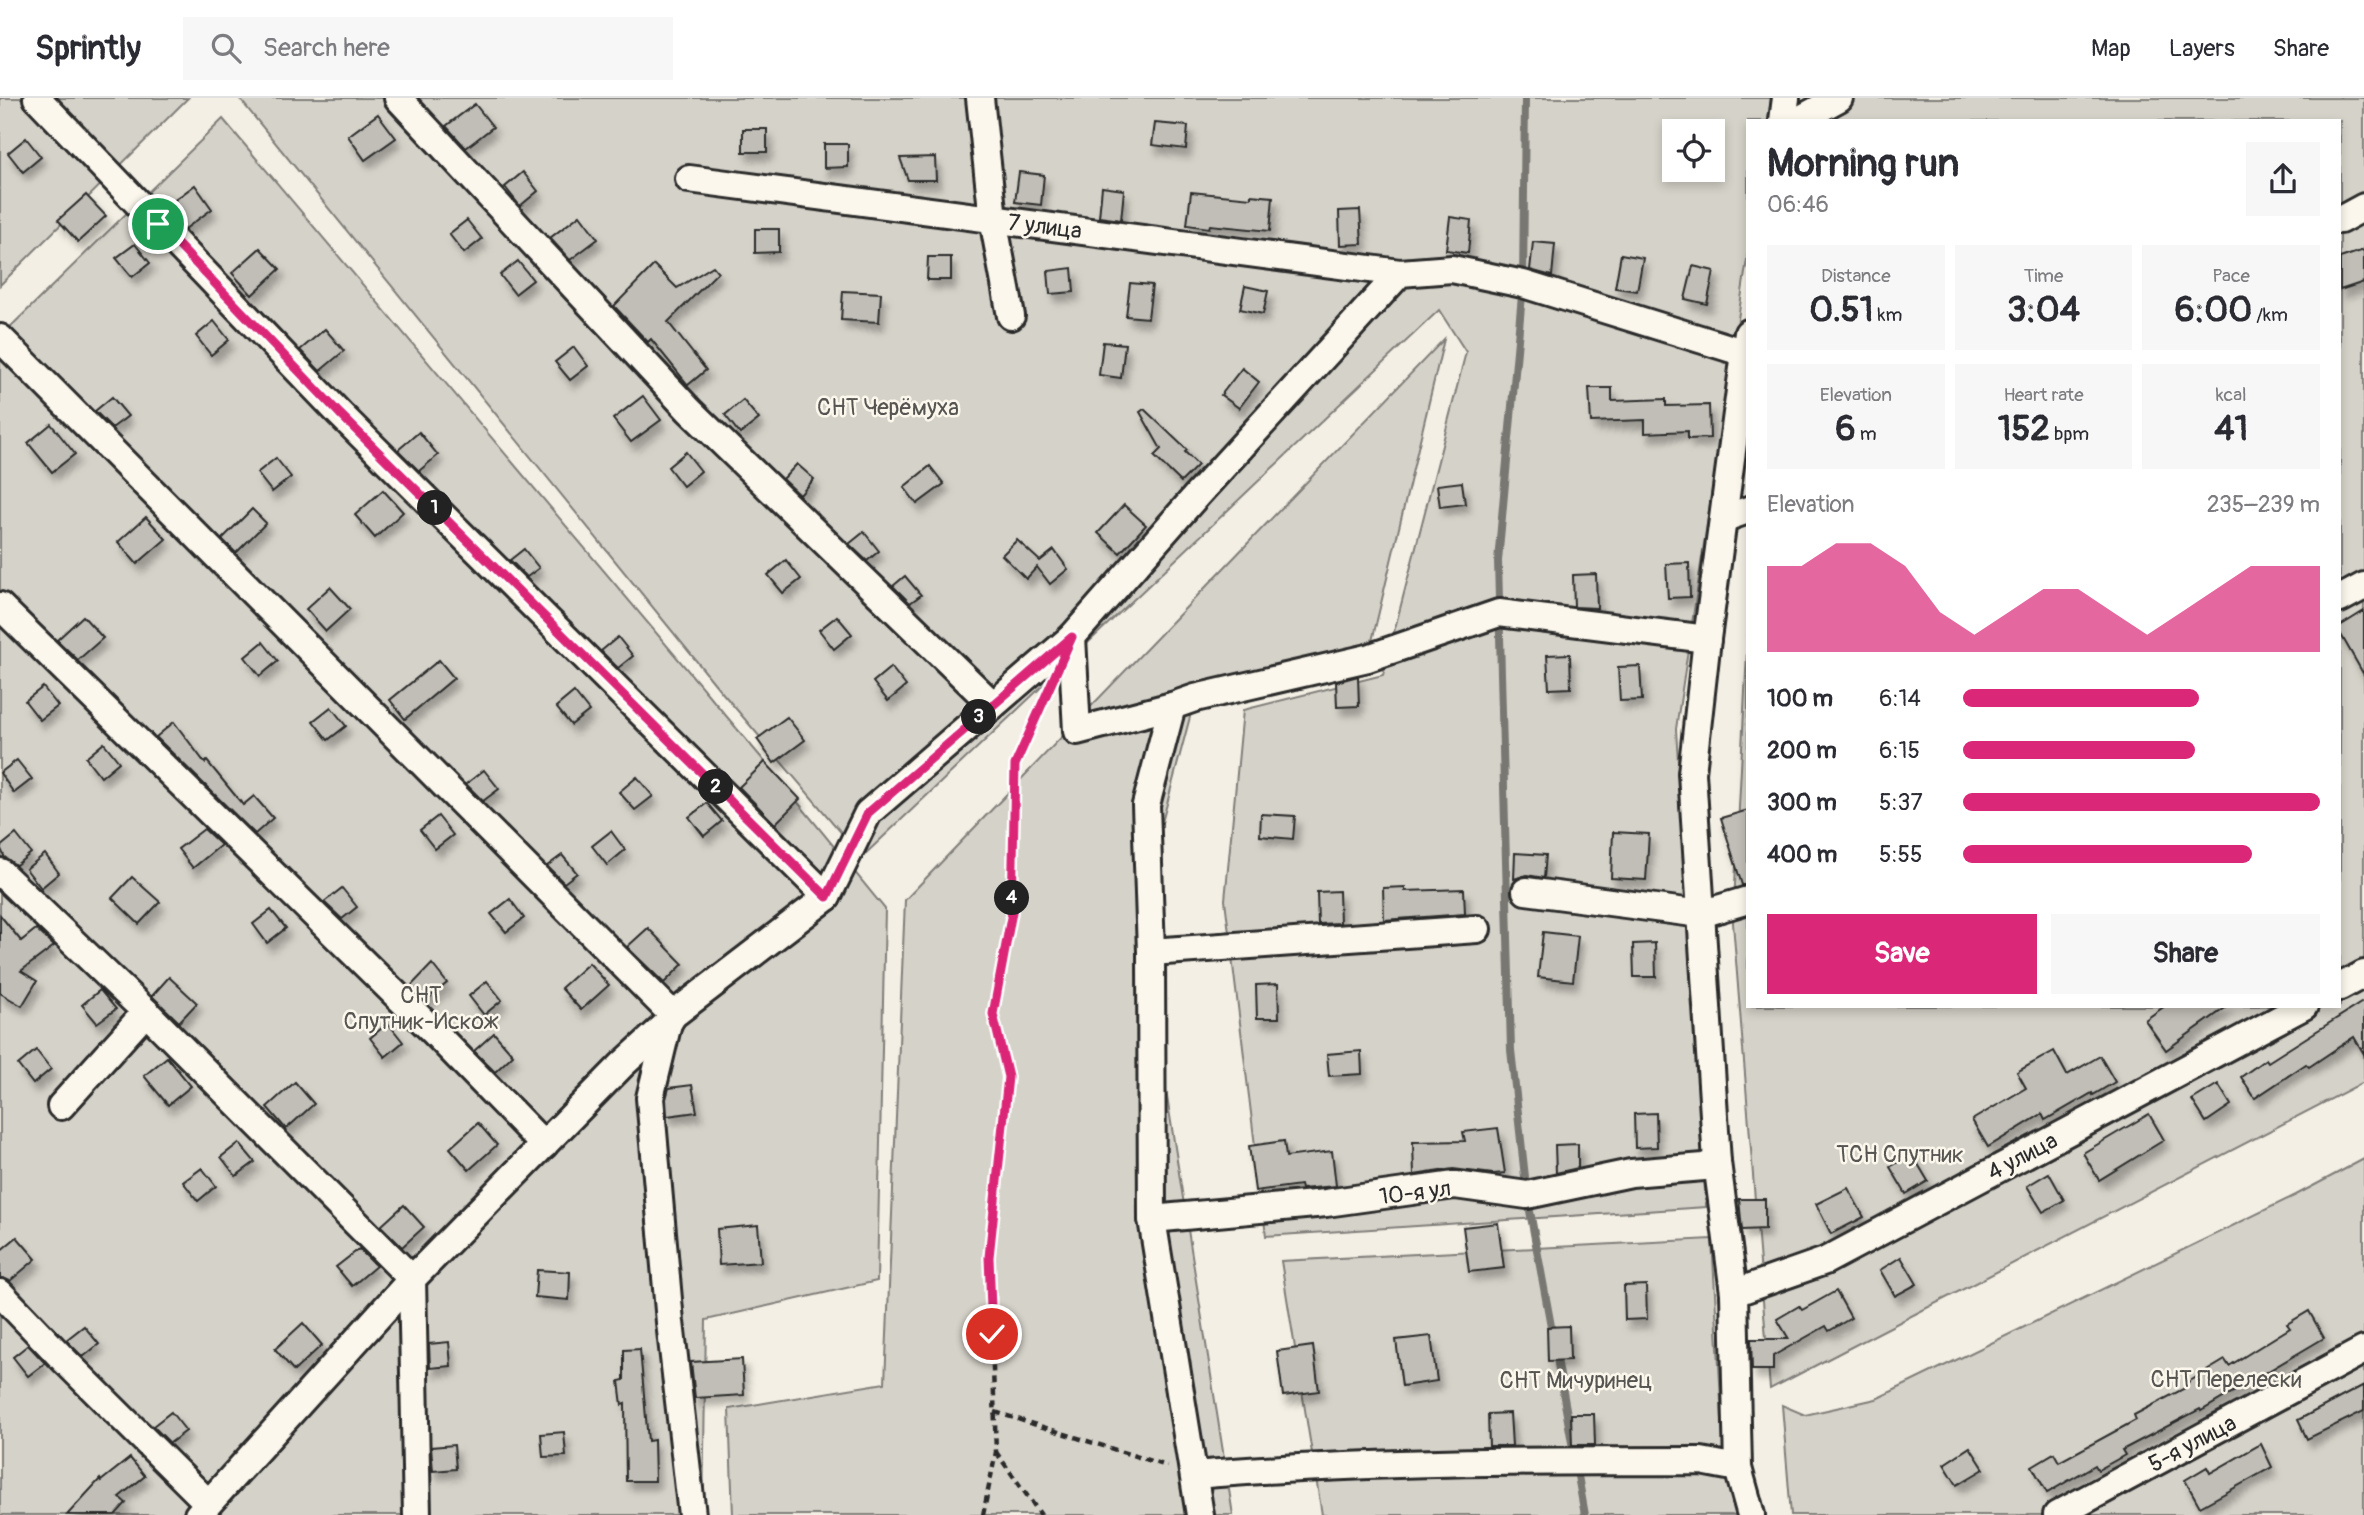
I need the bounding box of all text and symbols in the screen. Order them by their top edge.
search box [183,17,673,80]
text: Sprintly [35,28,141,69]
icon: search [207,29,245,67]
text: Search here [263,32,390,64]
text: Map [2091,34,2131,63]
text: Layers [2169,34,2235,63]
text: Share [2273,34,2329,63]
map controls [1662,119,1725,182]
button: locate [1662,119,1725,182]
text: Morning run [1767,140,1959,188]
button: share [2246,142,2320,216]
text: 06:46 [1767,190,1829,219]
pin [128,194,188,254]
icon: arrive [139,205,177,243]
street label: 7 улица [1006,208,1084,245]
text: Distance [1821,264,1891,288]
text: Time [2024,264,2063,288]
text: Pace [2212,264,2250,288]
text: 0.51 [1809,288,1873,332]
text: 3:04 [2007,288,2080,332]
text: 6:00 [2175,288,2252,332]
text: km [1873,303,1902,327]
text: /km [2252,303,2288,327]
text: Elevation [1820,383,1892,407]
text: Heart rate [2003,383,2084,407]
text: kcal [2216,383,2247,407]
park label: СНТ Черёмуха [817,393,959,422]
text: 6 [1835,407,1856,451]
text: 152 [1998,407,2050,451]
text: 41 [2214,407,2248,451]
text: m [1856,422,1877,446]
text: bpm [2050,422,2089,446]
pin: 1 [418,490,452,526]
text: Elevation [1767,490,1855,519]
text: 235–239 m [2207,490,2320,519]
text: 1 [431,495,438,519]
text: 100 m [1767,684,1833,713]
text: 6:14 [1879,684,1921,713]
pin: 3 [962,700,996,734]
text: 3 [973,704,984,728]
text: 200 m [1767,736,1837,765]
text: 6:15 [1879,736,1920,765]
pin: 2 [698,770,734,804]
text: 2 [710,774,721,798]
text: 300 m [1767,788,1837,817]
text: 5:37 [1879,788,1923,817]
text: 400 m [1767,840,1837,869]
text: 5:55 [1879,840,1923,869]
pin: 4 [995,880,1030,916]
text: 4 [1006,885,1017,909]
button: Save [1767,914,2037,994]
button: Share [2051,914,2320,994]
park label: СНТ Спутник-Искож [343,981,499,1036]
street label: 4 улица [1982,1126,2062,1187]
park label: ТСН Спутник [1836,1140,1964,1169]
street label: 10-я ул [1377,1174,1453,1211]
pin [962,1304,1022,1364]
icon: check [973,1315,1011,1353]
park label: СНТ Перелески [2150,1365,2302,1394]
park label: СНТ Мичуринец [1499,1366,1653,1395]
street label: 5-я улица [2143,1408,2241,1479]

